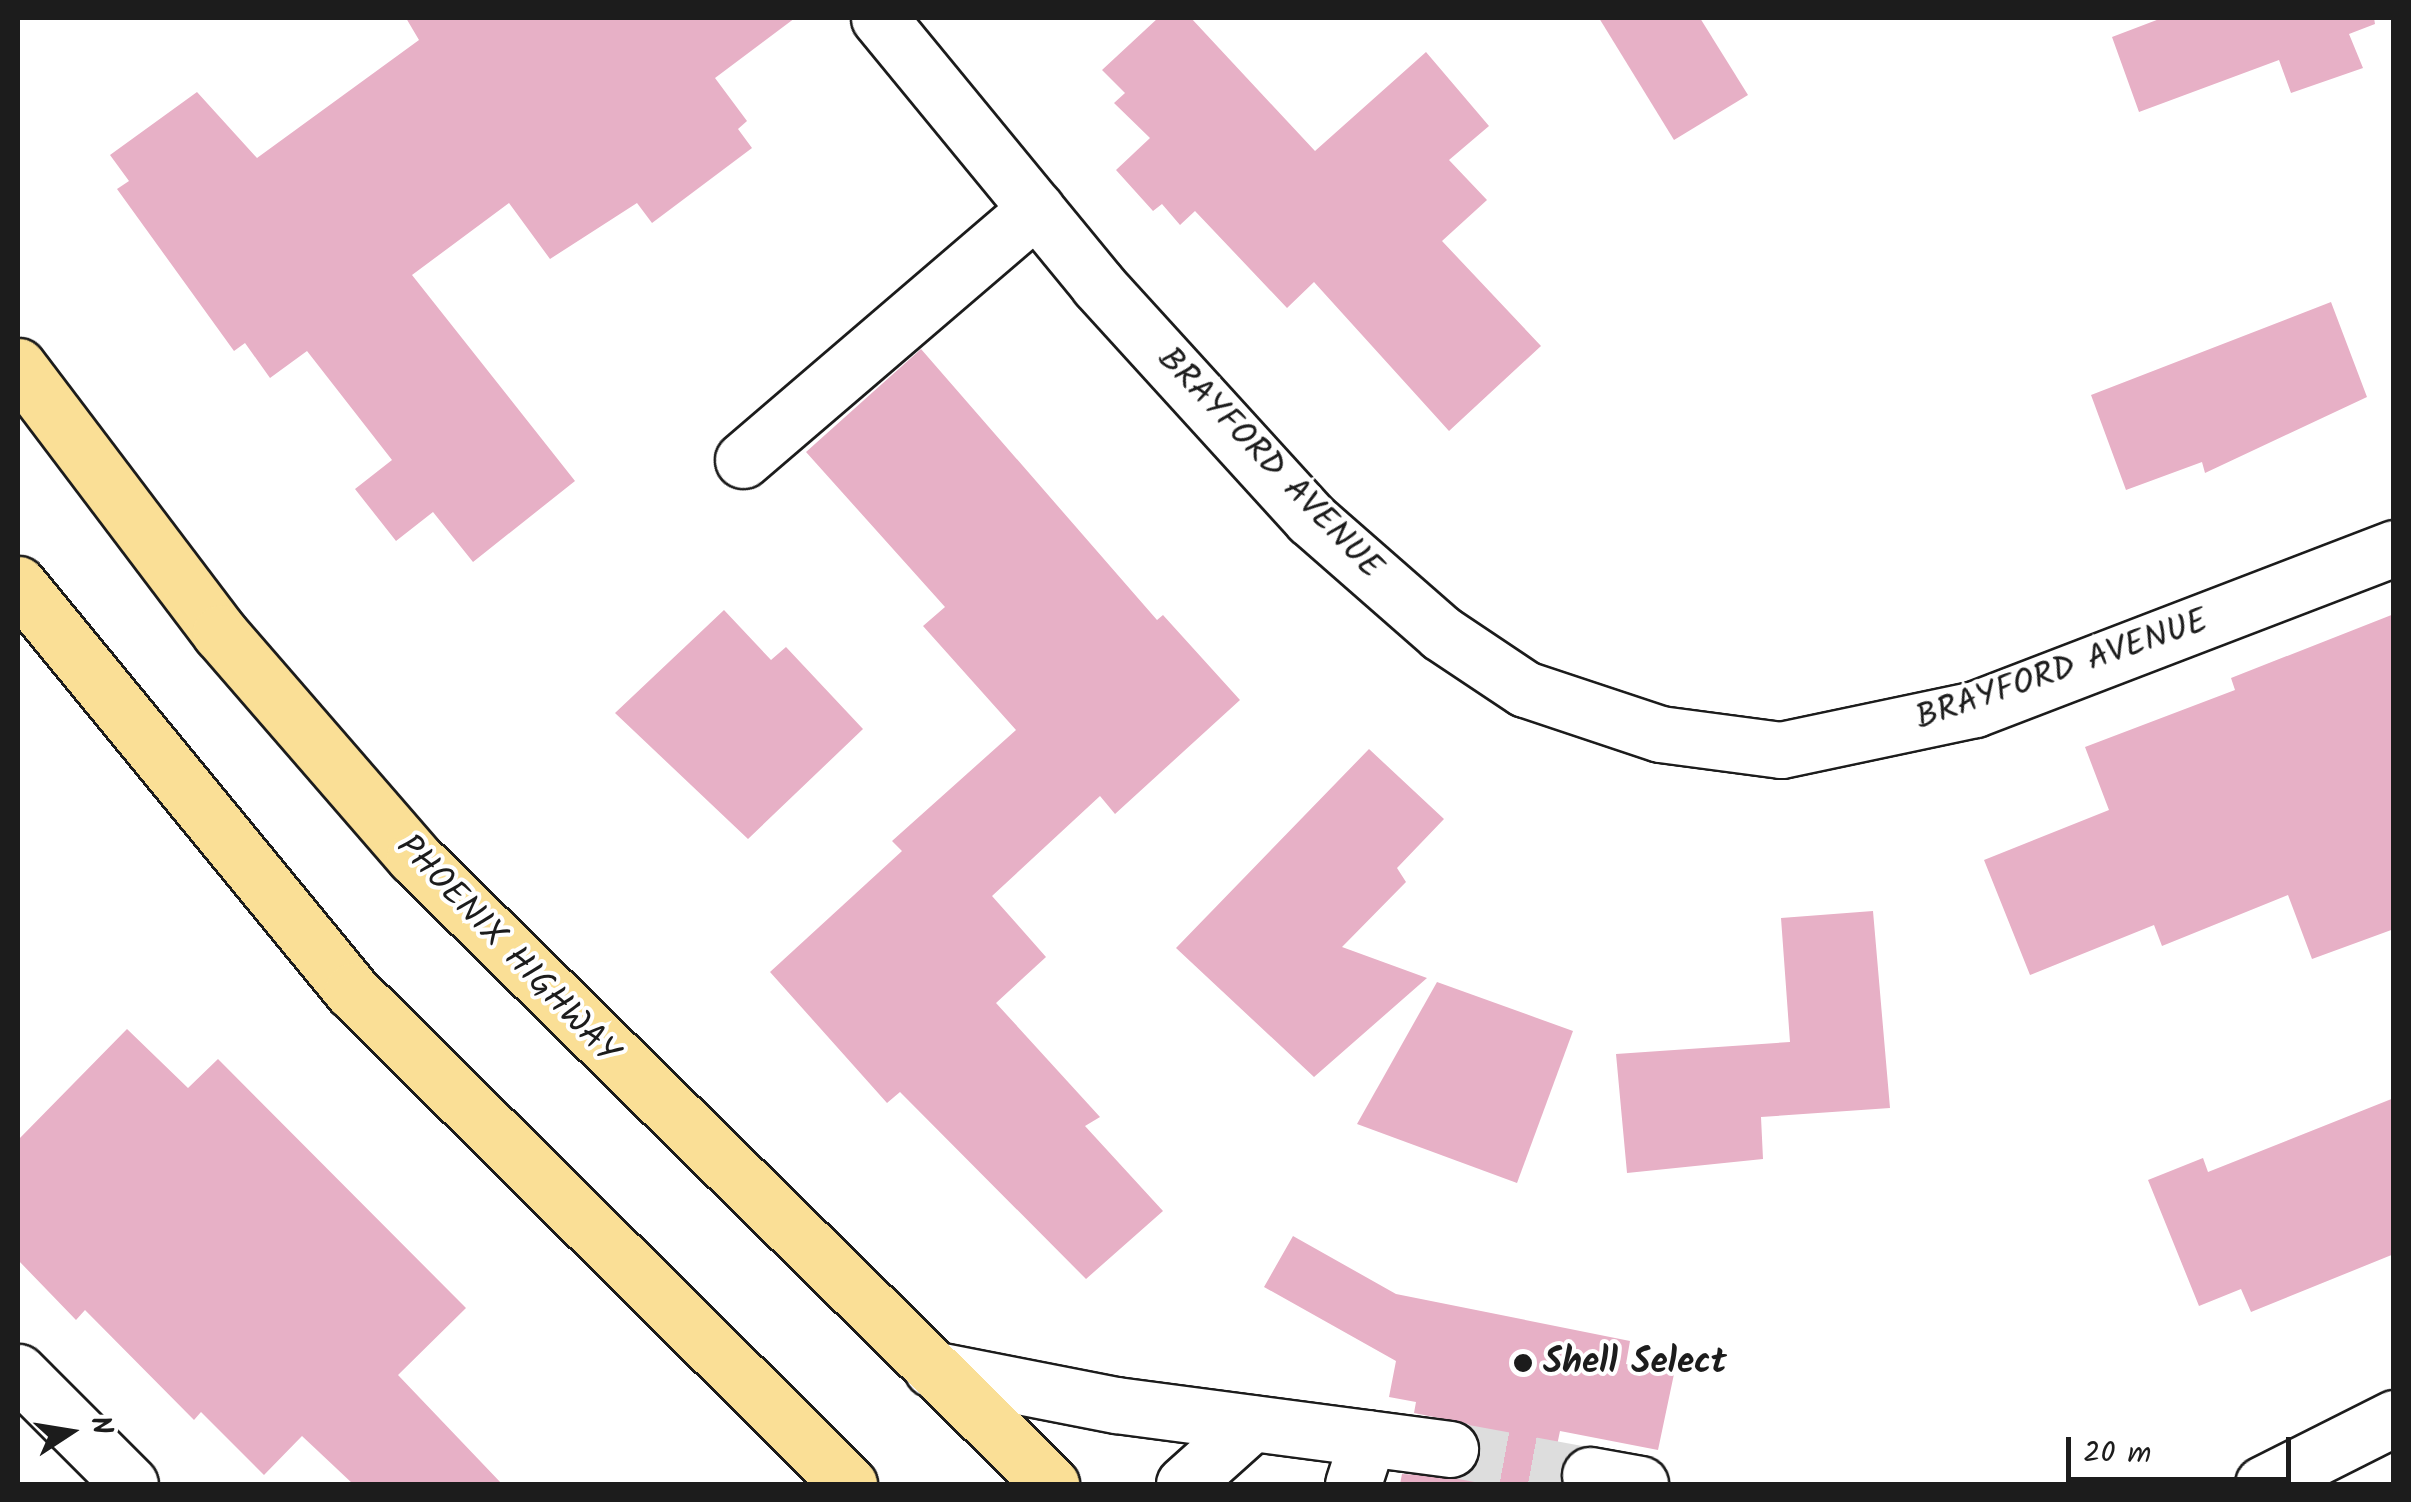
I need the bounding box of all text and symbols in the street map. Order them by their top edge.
street label: BRAYFORD AVENUE [1147,339,1391,589]
street label: BRAYFORD AVENUE [1910,601,2214,741]
street label: PHOENIX HIGHWAY [387,827,627,1073]
place label: Shell Select [1543,1342,1727,1384]
marker: Shell Select [1512,1352,1534,1374]
north arrow [20,1382,120,1482]
text: N [76,1412,124,1439]
scale bar [2071,1417,2296,1479]
text: 20 m [2083,1430,2151,1478]

